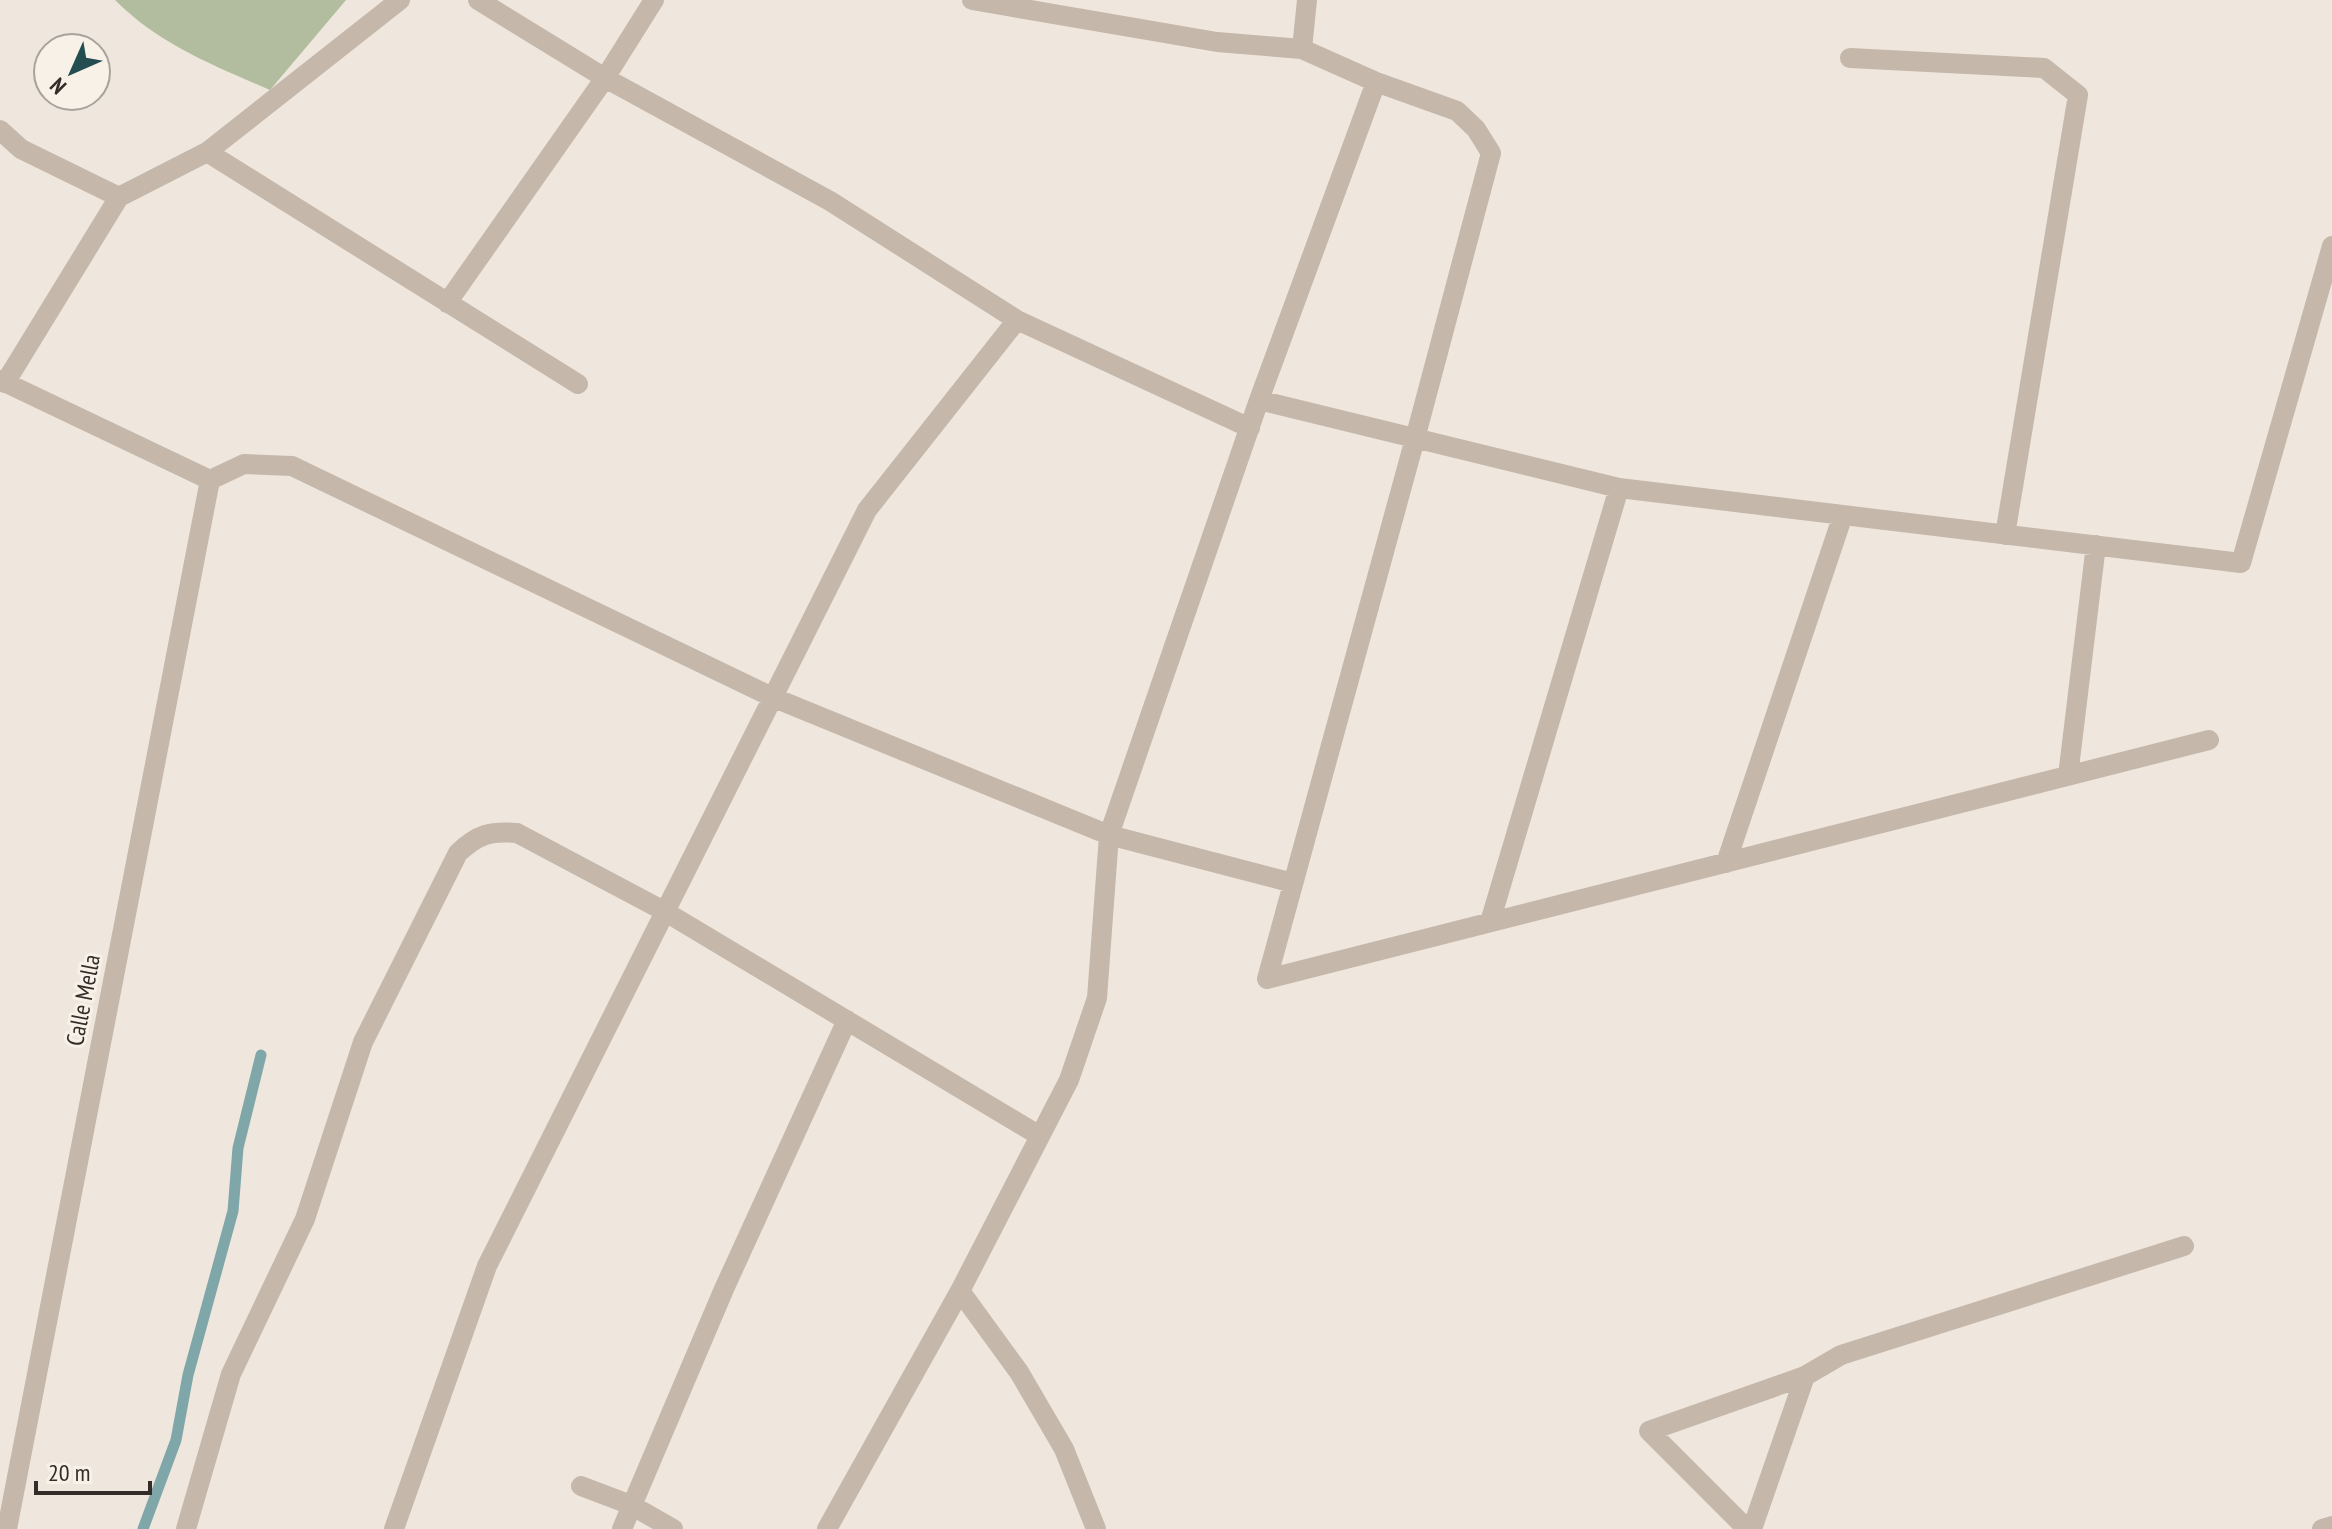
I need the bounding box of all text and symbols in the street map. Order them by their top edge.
north arrow [32,32,112,112]
text: N [44,72,72,100]
street label: Calle Mella [59,952,107,1048]
scale bar [36,1445,150,1495]
text: 20 m [48,1457,90,1488]

